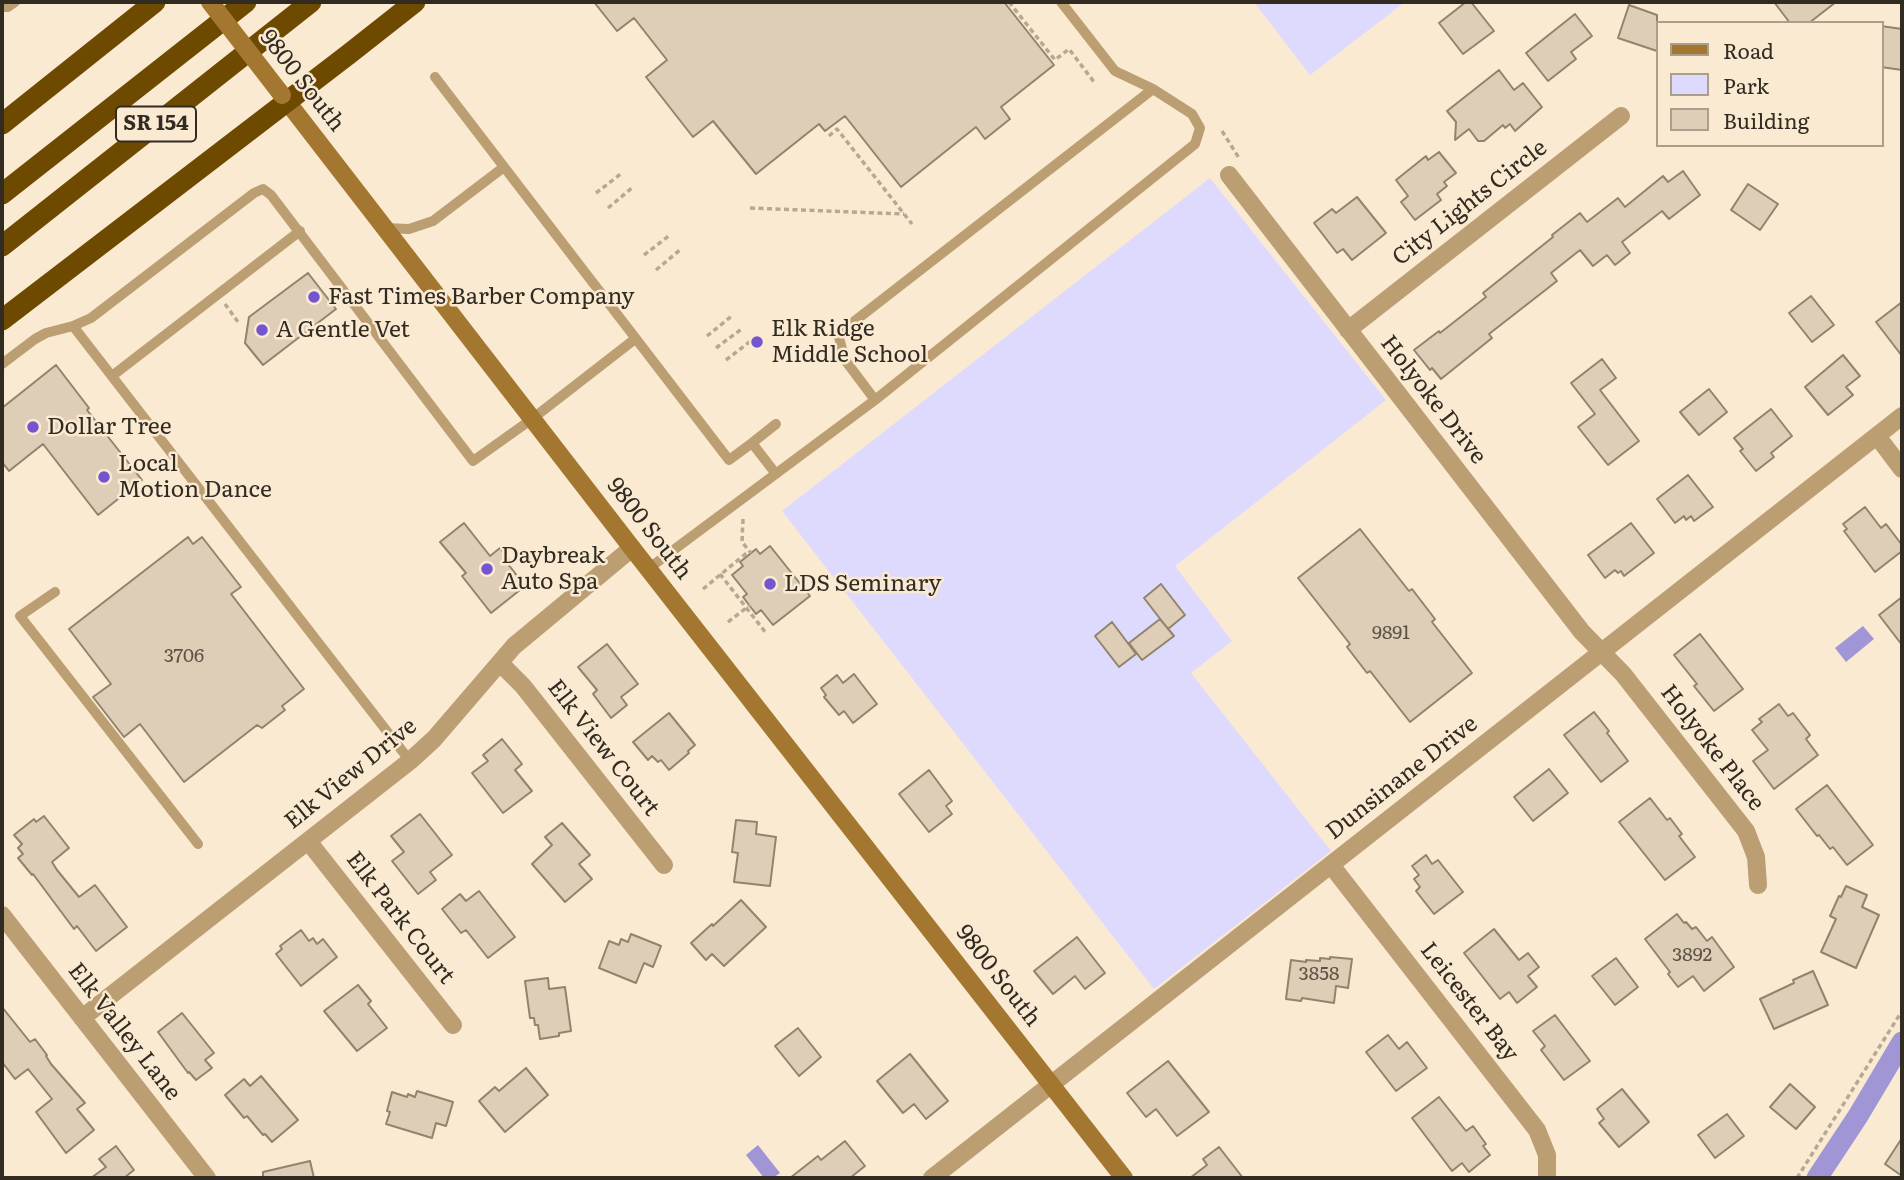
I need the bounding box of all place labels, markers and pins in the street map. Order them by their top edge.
place label: Fast Times Barber Company [328,283,634,311]
marker: Fast Times Barber Company [306,289,322,305]
place label: Elk Ridge Middle School [771,315,928,369]
place label: A Gentle Vet [276,316,410,344]
marker: A Gentle Vet [254,322,270,338]
marker: Elk Ridge Middle School [749,334,765,350]
place label: Dollar Tree [47,413,172,441]
marker: Dollar Tree [25,419,41,435]
place label: Local Motion Dance [118,450,272,504]
marker: Local Motion Dance [96,469,112,485]
place label: Daybreak Auto Spa [501,542,605,596]
marker: Daybreak Auto Spa [479,561,495,577]
place label: LDS Seminary [784,570,942,598]
marker: LDS Seminary [762,576,778,592]

